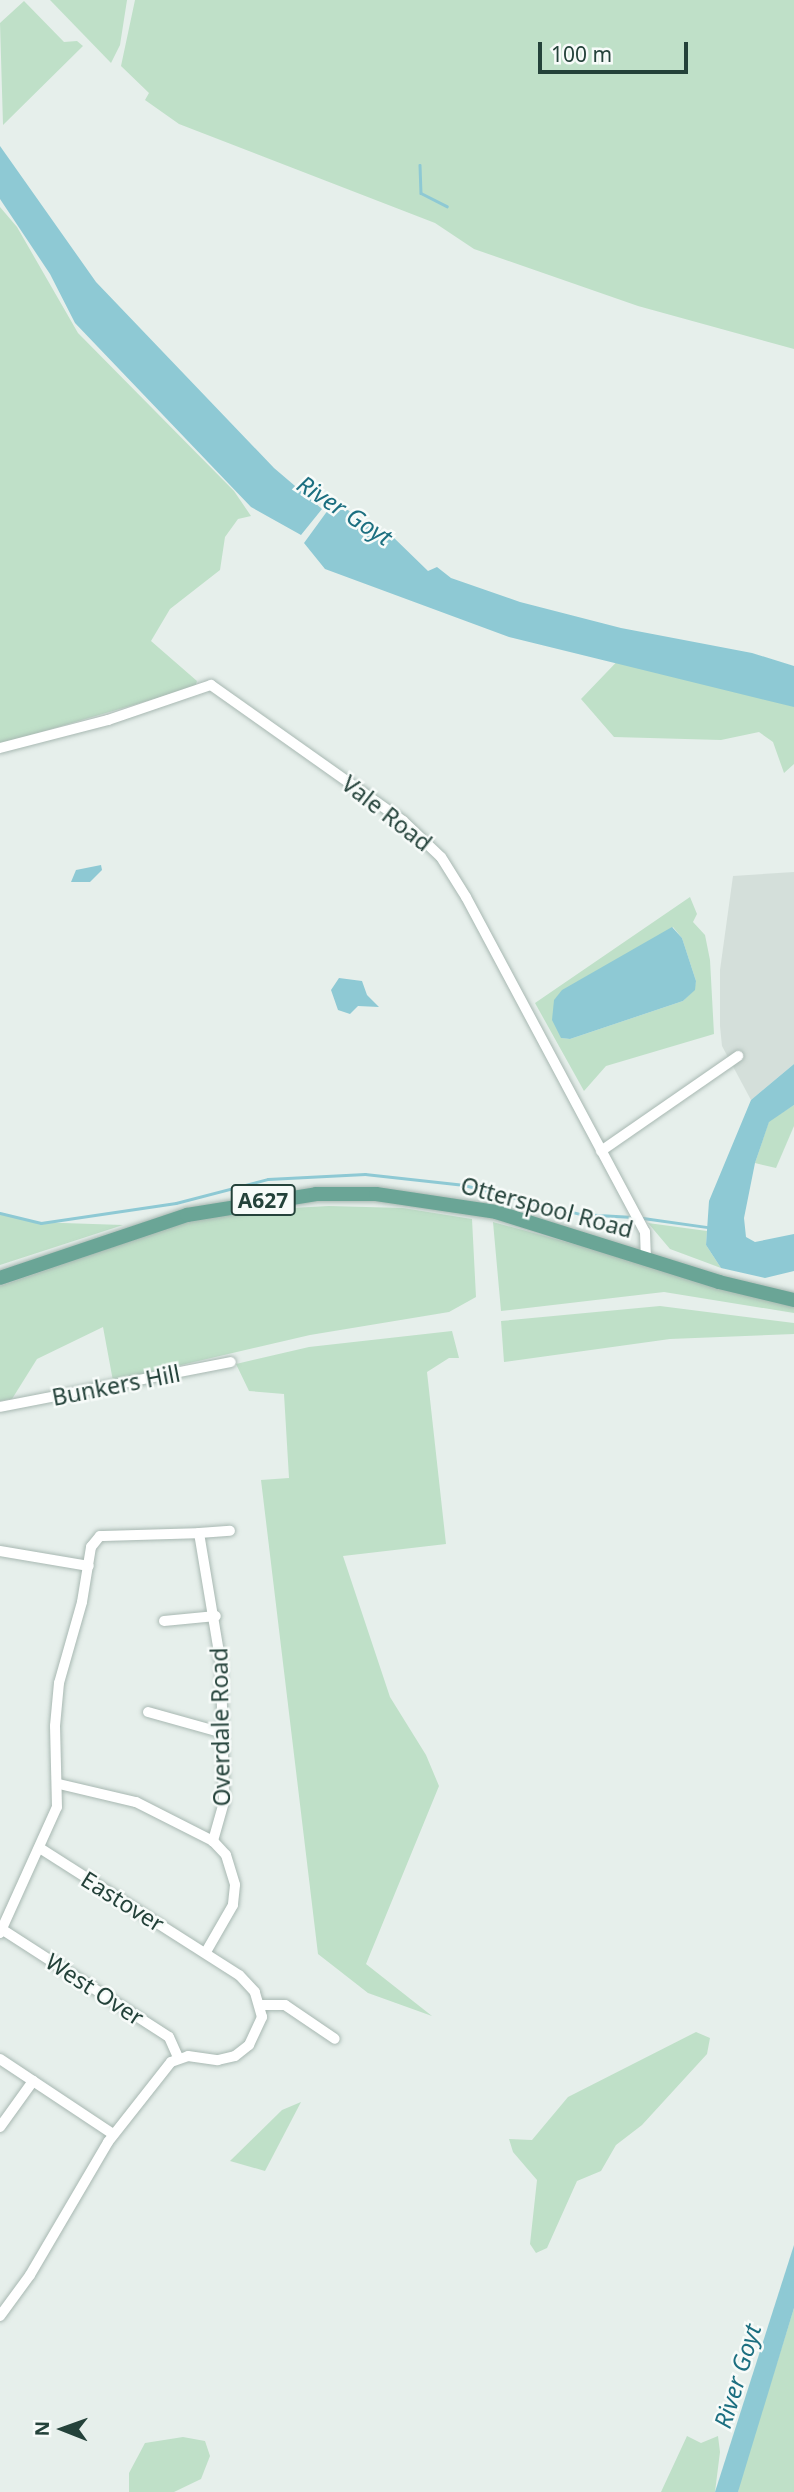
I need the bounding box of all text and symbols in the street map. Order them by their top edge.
scale bar [542,28,692,72]
text: 100 m [551,40,612,68]
water label: River Goyt [292,469,398,551]
street label: Vale Road [337,769,437,857]
street label: Otterspool Road [458,1171,636,1243]
road number: A627 [230,1182,296,1218]
street label: Bunkers Hill [50,1359,182,1411]
street label: Overdale Road [205,1647,235,1807]
street label: Eastover [76,1865,170,1937]
street label: West Over [41,1947,149,2031]
water label: River Goyt [708,2320,766,2432]
north arrow [28,2394,98,2464]
text: N [29,2421,55,2437]

